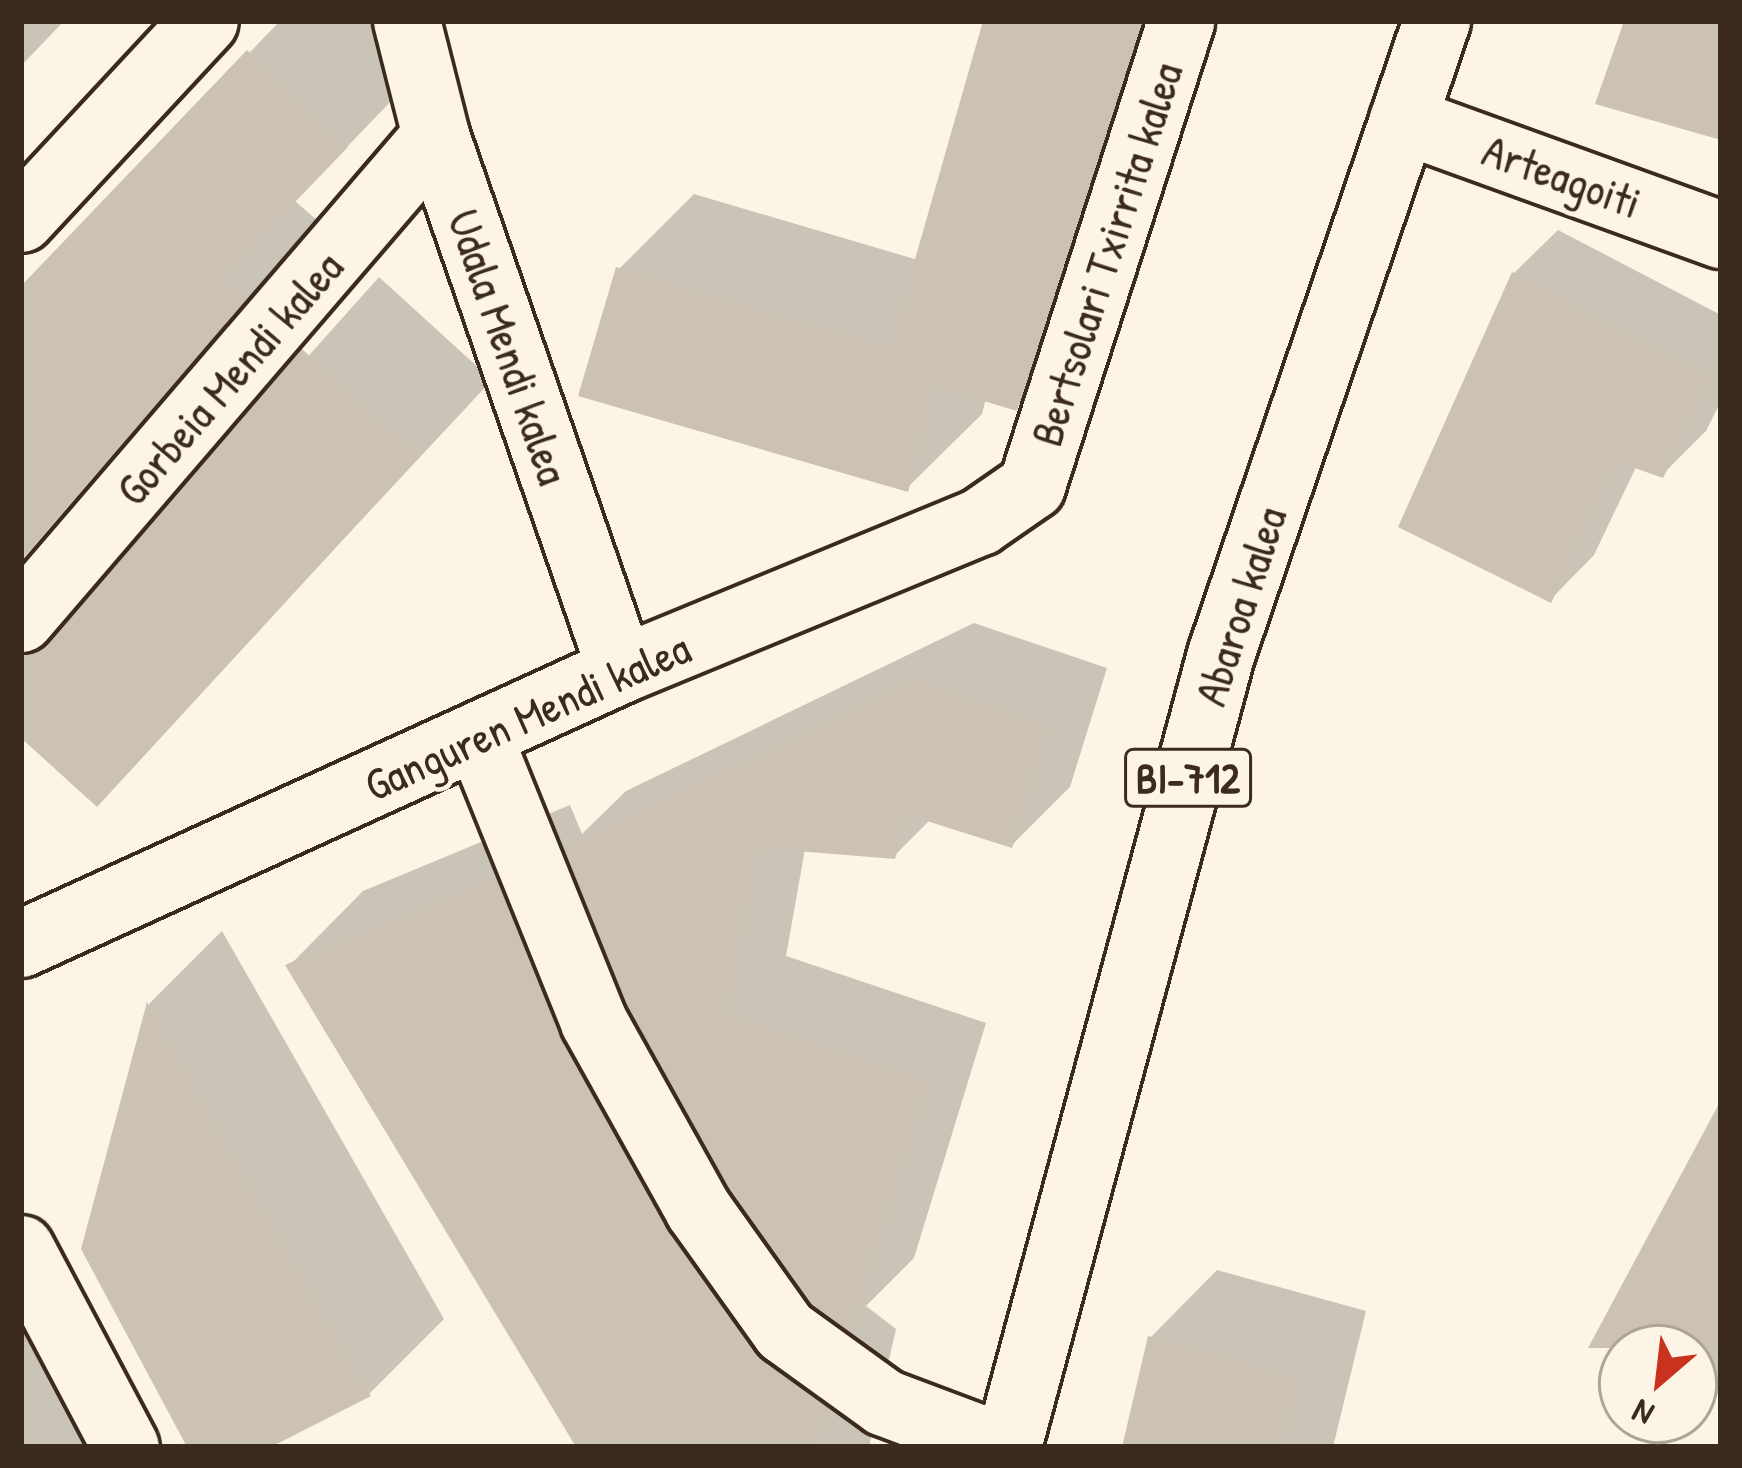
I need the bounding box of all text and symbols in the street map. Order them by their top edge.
street label: Bertsolari Txirrita kalea [1019,56,1193,452]
street label: Arteagoiti [1476,123,1648,229]
street label: Udala Mendi kalea [437,203,581,491]
street label: Gorbeia Mendi kalea [104,240,354,516]
street label: Abaroa kalea [1183,500,1297,712]
street label: Ganguren Mendi kalea [356,620,698,812]
road number: BI-712 [1122,742,1254,814]
north arrow [1598,1324,1718,1444]
text: N [1624,1390,1661,1437]

